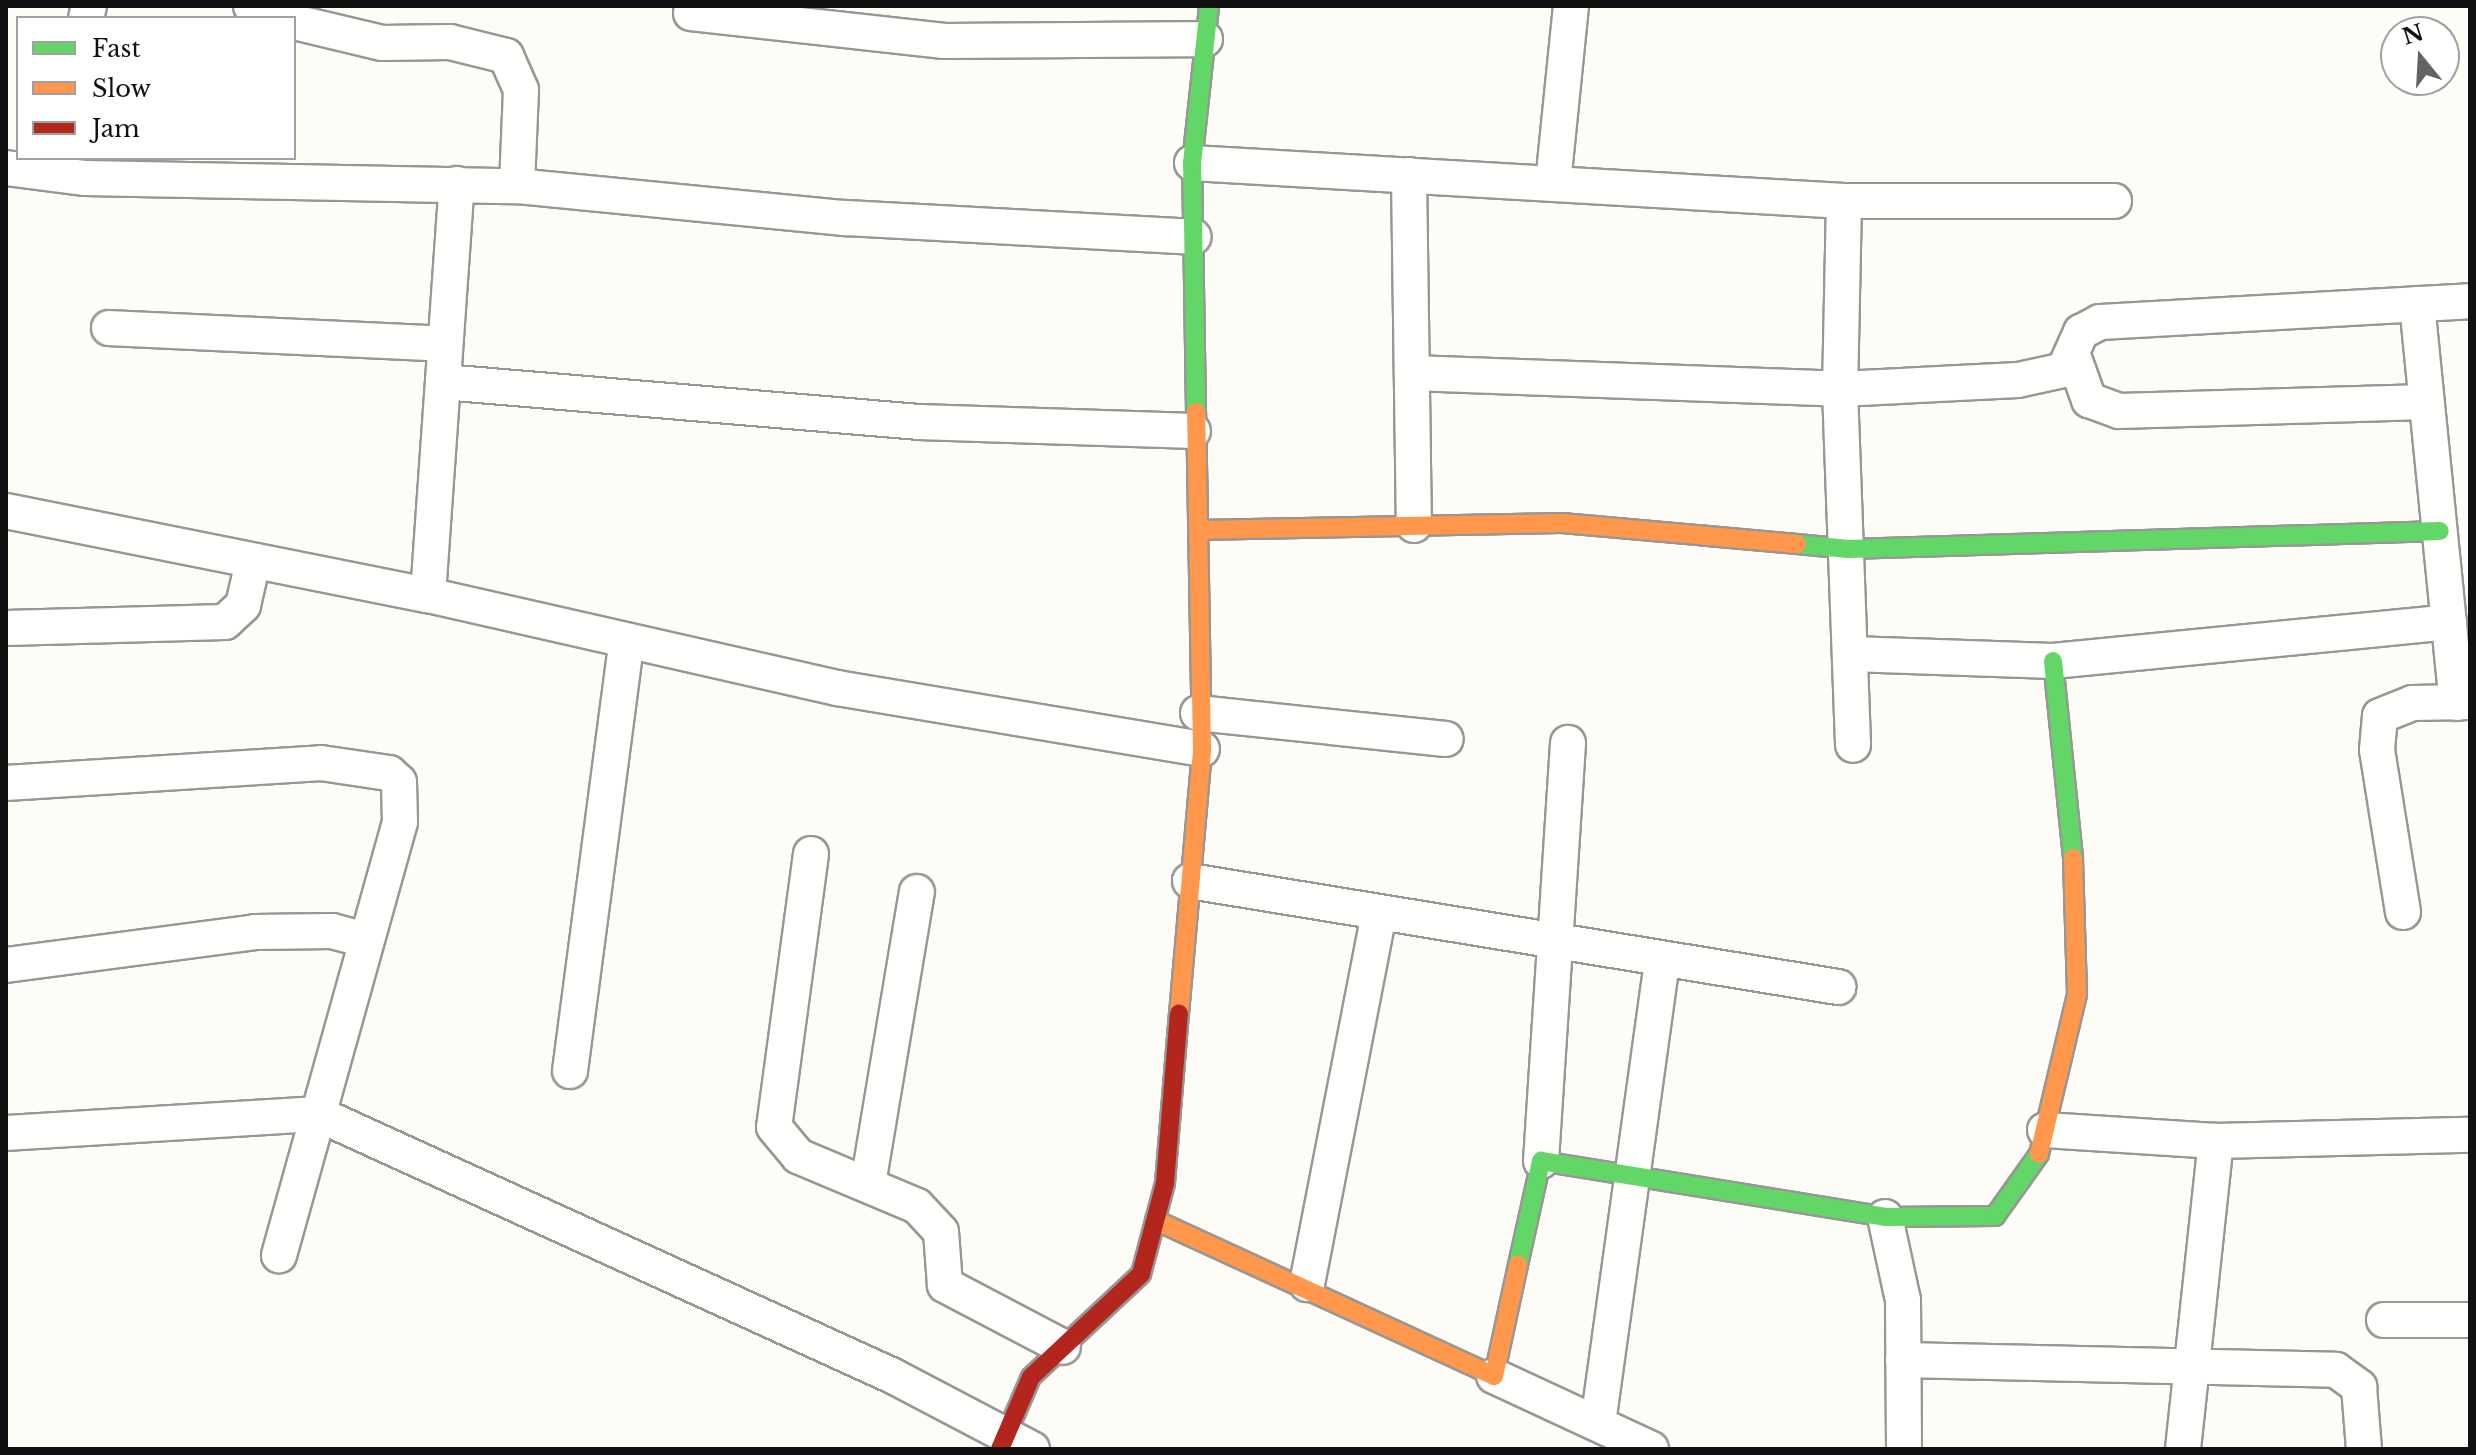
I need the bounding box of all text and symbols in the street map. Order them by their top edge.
legend [16,16,296,160]
north arrow [2380,16,2460,96]
text: N [2399,19,2427,51]
text: Fast [92,34,140,63]
text: Slow [92,74,151,103]
text: Jam [92,114,140,143]

